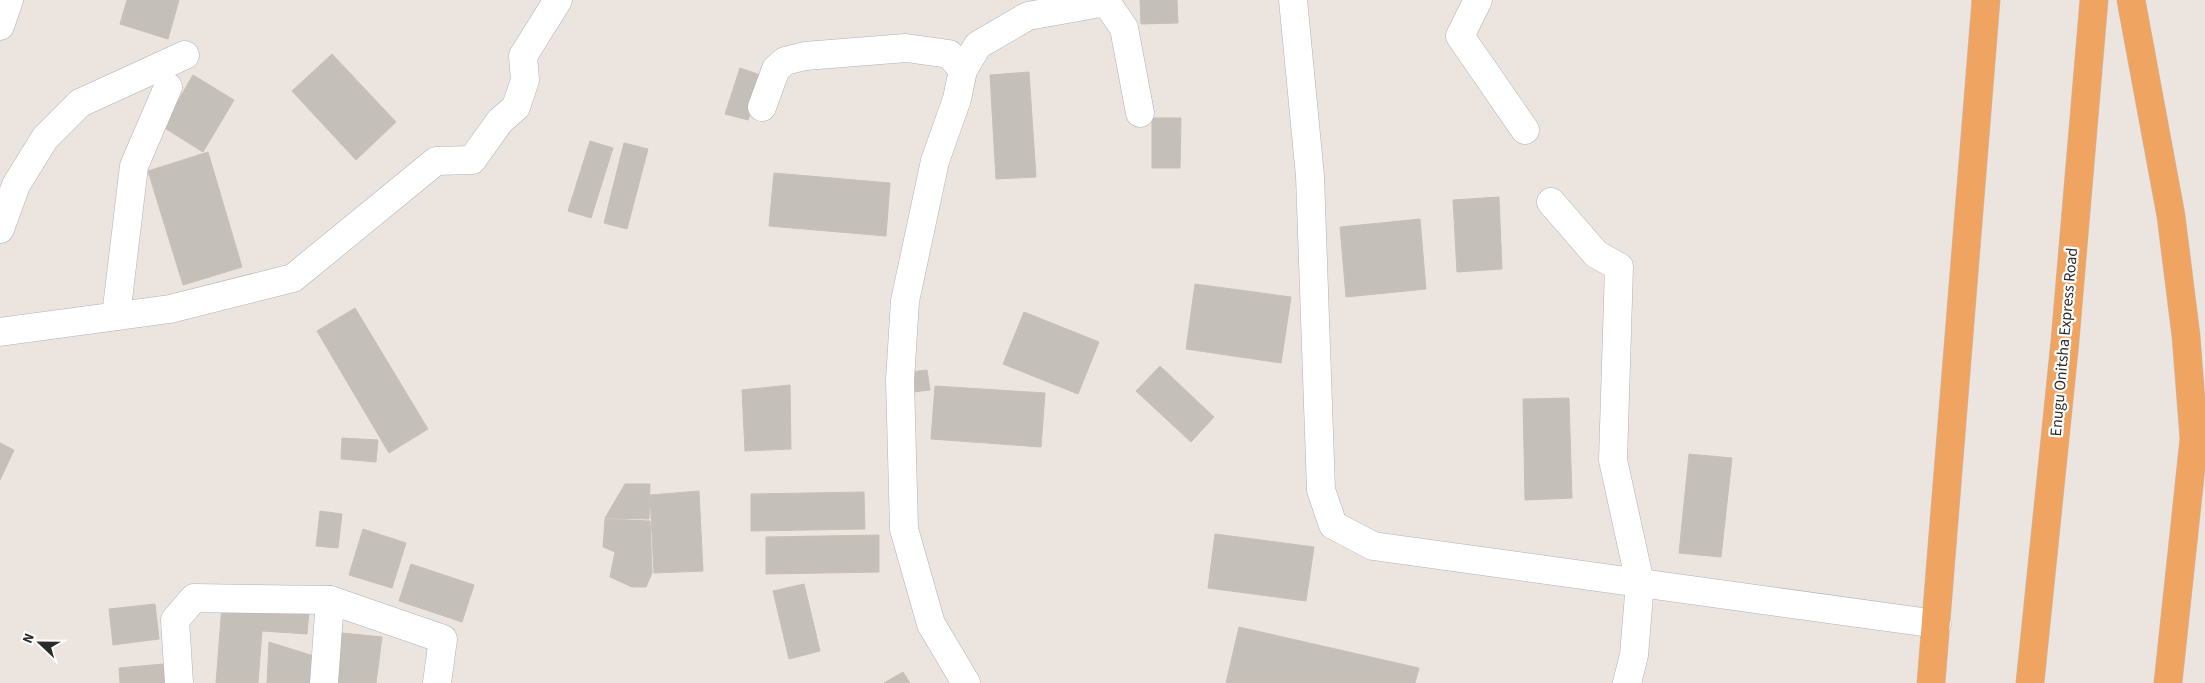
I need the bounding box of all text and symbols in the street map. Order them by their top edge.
street label: Enugu Onitsha Express Road [2045,247,2083,437]
north arrow [15,618,65,668]
text: N [18,630,40,647]

